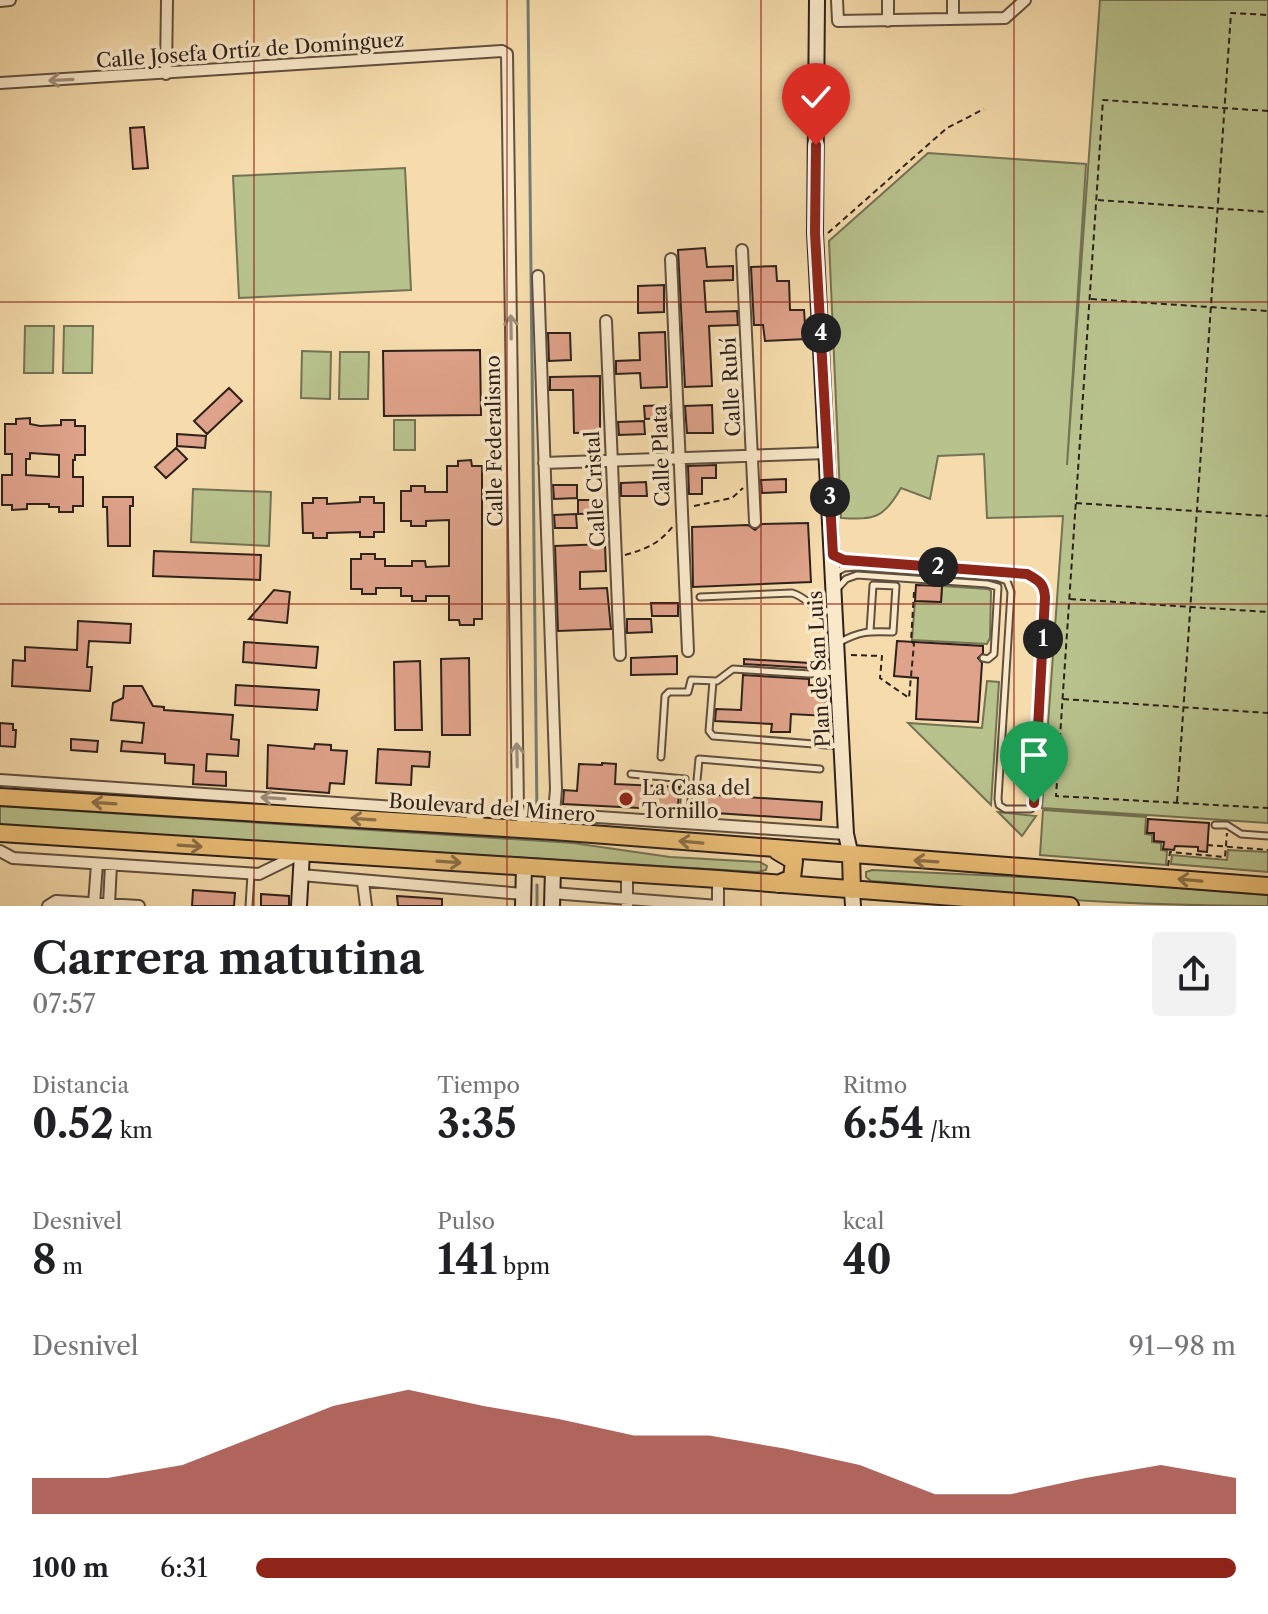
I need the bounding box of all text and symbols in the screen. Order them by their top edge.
street label: Calle Josefa Ortíz de Domínguez [95,27,405,73]
pin [782,63,850,145]
one-way arrow [48,72,75,87]
icon: check [794,75,838,119]
pin: 4 [801,313,841,353]
one-way arrow [503,314,519,341]
text: 4 [814,319,828,346]
street label: Calle Rubí [716,337,746,437]
street label: Calle Federalismo [481,355,507,527]
street label: Calle Plata [647,404,675,507]
street label: Calle Cristal [580,430,610,548]
pin: 3 [810,477,850,517]
text: 3 [824,483,836,510]
pin: 2 [918,547,958,587]
text: 2 [932,553,945,580]
street label: Plan de San Luis [803,590,835,748]
pin: 1 [1023,619,1063,659]
text: 1 [1038,625,1048,652]
pin [1000,721,1068,803]
icon: arrive [1012,733,1056,777]
one-way arrow [509,742,525,769]
place label: La Casa del Tornillo [642,776,750,823]
street label: Boulevard del Minero [388,789,596,827]
one-way arrow [260,790,287,805]
marker: La Casa del Tornillo [617,790,635,808]
one-way arrow [91,796,118,811]
one-way arrow [350,811,377,826]
one-way arrow [678,834,705,849]
one-way arrow [176,839,203,854]
one-way arrow [913,853,940,868]
one-way arrow [435,855,462,870]
one-way arrow [1177,872,1204,887]
text: Carrera matutina [32,931,424,985]
button: share [1152,932,1236,1016]
text: 07:57 [32,988,96,1020]
text: Distancia [32,1072,129,1099]
text: Tiempo [437,1072,520,1099]
text: Ritmo [843,1072,907,1099]
text: 0.52 [32,1099,114,1148]
text: 3:35 [437,1099,517,1148]
text: 6:54 [843,1099,924,1148]
text: km [114,1117,153,1144]
text: /km [924,1117,971,1144]
text: Desnivel [32,1208,122,1235]
text: Pulso [437,1208,495,1235]
text: kcal [843,1208,884,1235]
text: 8 [32,1235,57,1284]
text: 141 [437,1235,497,1284]
text: 40 [843,1235,892,1284]
text: m [57,1253,83,1280]
text: bpm [497,1253,550,1280]
text: Desnivel [32,1330,139,1362]
text: 91–98 m [1129,1330,1236,1362]
text: 100 m [32,1552,109,1584]
text: 6:31 [160,1552,208,1584]

